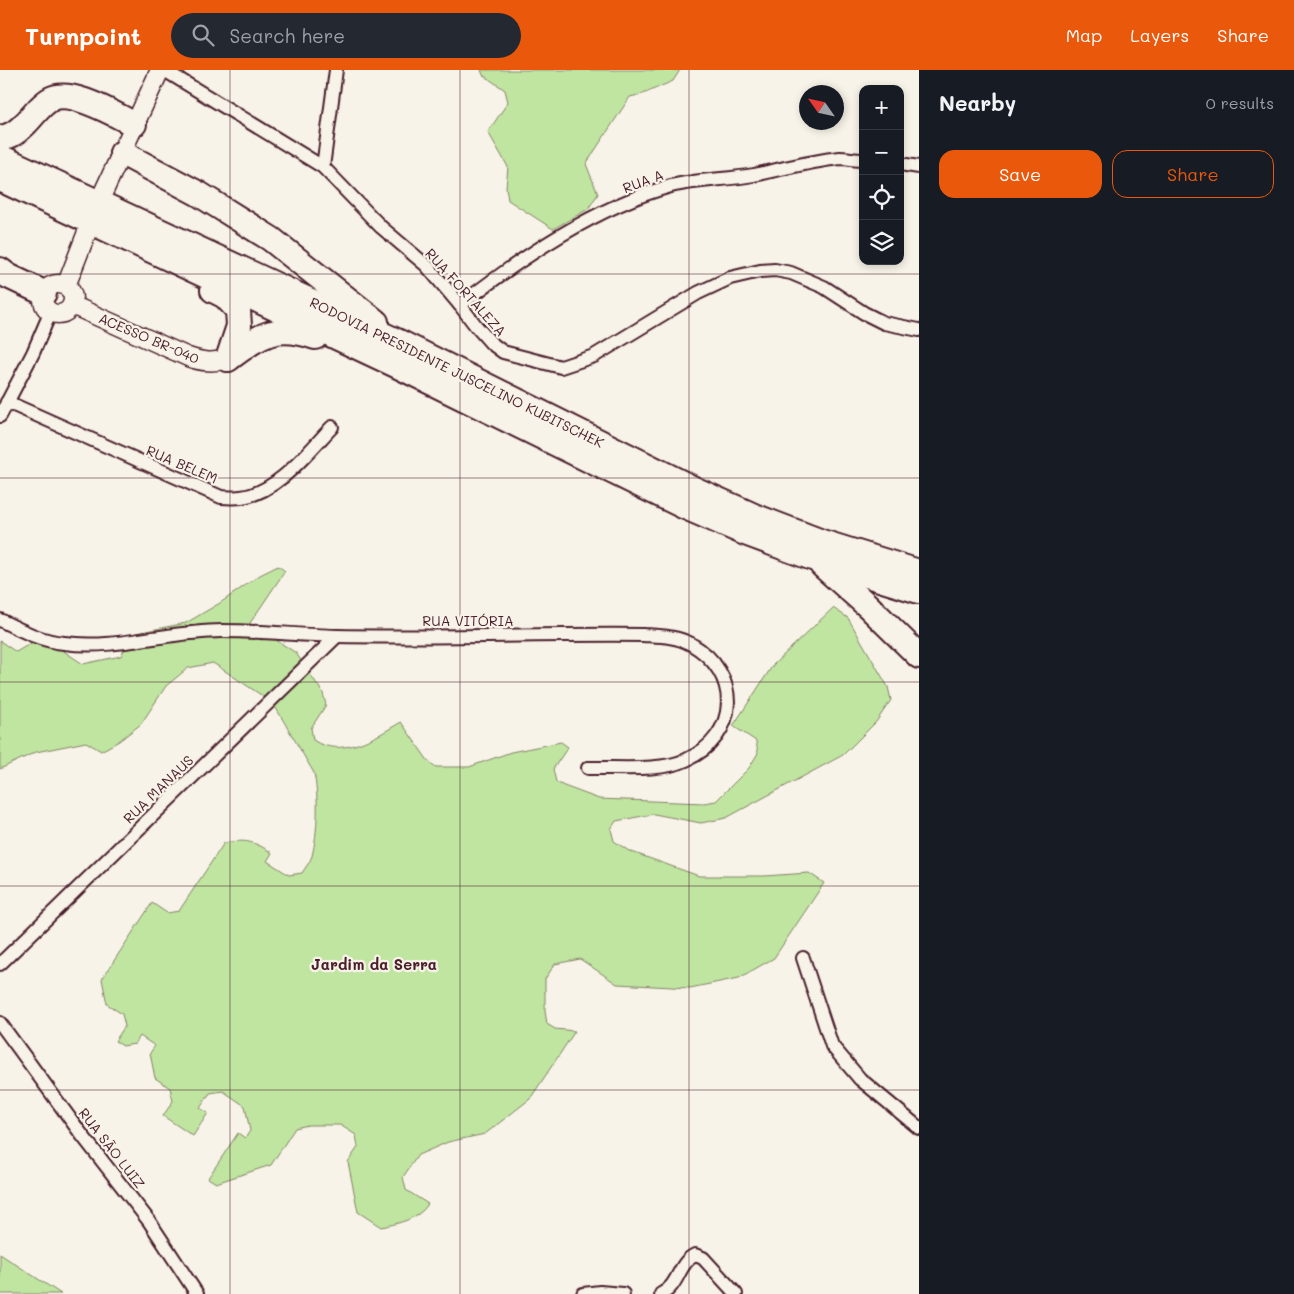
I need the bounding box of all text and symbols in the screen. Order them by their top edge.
search box [171,13,521,58]
text: Turnpoint [25,20,141,51]
icon: search [189,21,217,49]
text: Search here [229,23,345,48]
text: Map [1066,23,1102,47]
text: Layers [1130,23,1189,47]
text: Share [1217,23,1269,47]
north arrow [799,85,844,130]
map controls [859,85,904,265]
button: + [859,85,904,130]
text: Nearby [939,89,1016,116]
text: 0 results [1206,92,1274,113]
button: − [859,130,904,175]
button: Save [939,150,1102,198]
button: Share [1112,150,1274,198]
street label: RUA A [620,165,666,197]
button: locate [859,175,904,220]
button: layers [859,220,904,265]
street label: RUA FORTALEZA [421,244,511,340]
street label: RODOVIA PRESIDENTE JUSCELINO KUBITSCHEK [307,292,608,452]
street label: ACESSO BR-040 [96,308,202,368]
street label: RUA BELEM [143,440,221,488]
street label: RUA VITÓRIA [422,611,514,630]
street label: RUA MANAUS [119,751,197,827]
district label: Jardim da Serra [311,954,437,974]
street label: RUA SÃO LUIZ [75,1104,149,1192]

